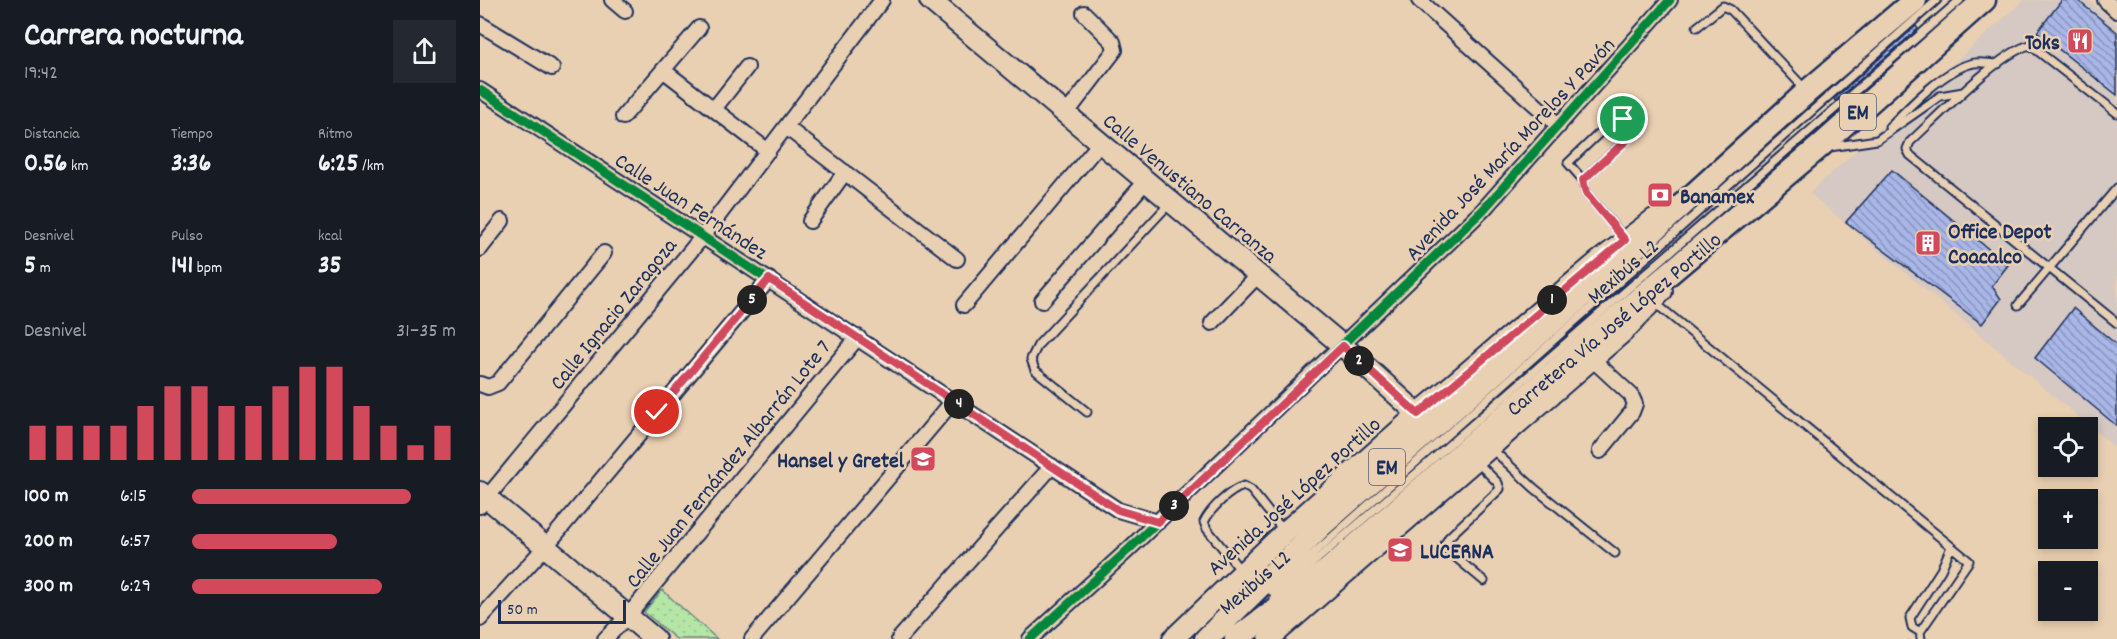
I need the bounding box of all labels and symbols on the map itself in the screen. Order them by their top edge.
restaurant icon: Toks [2065,26,2095,56]
place label: Toks [2025,29,2060,60]
street label: Avenida José María Morelos Y Pavón [1399,32,1624,269]
pin [1597,93,1648,144]
road number: EM [1840,94,1876,130]
street label: Calle Venustiano Carranza [1095,107,1283,273]
street label: Calle Juan Fernández [608,147,773,269]
bank icon: Banamex [1645,180,1675,210]
place label: Banamex [1680,183,1755,214]
place label: Office Depot Coacalco [1948,218,2052,274]
street label: Carretera Vía José López Portillo [1501,226,1730,425]
building icon: Office Depot Coacalco [1913,228,1943,258]
street label: Calle Ignacio Zaragoza [544,232,686,398]
street label: Mexibús L2 [1581,233,1667,313]
pin: 5 [737,285,767,315]
pin: 1 [1537,285,1567,315]
street label: Calle Juan Fernández Albarrán Lote 7 [620,334,840,596]
pin: 2 [1344,346,1374,376]
pin [631,386,682,437]
pin: 4 [944,389,974,419]
street label: Avenida José López Portillo [1201,411,1389,584]
school or university icon: Hansel y Gretel [908,444,938,474]
place label: Hansel y Gretel [777,447,905,478]
road number: EM [1369,449,1405,485]
pin: 3 [1159,491,1189,521]
school or university icon: LUCERNA [1385,535,1415,565]
place label: LUCERNA [1420,538,1494,569]
street label: Mexibús L2 [1213,544,1299,624]
scale bar [498,597,626,624]

